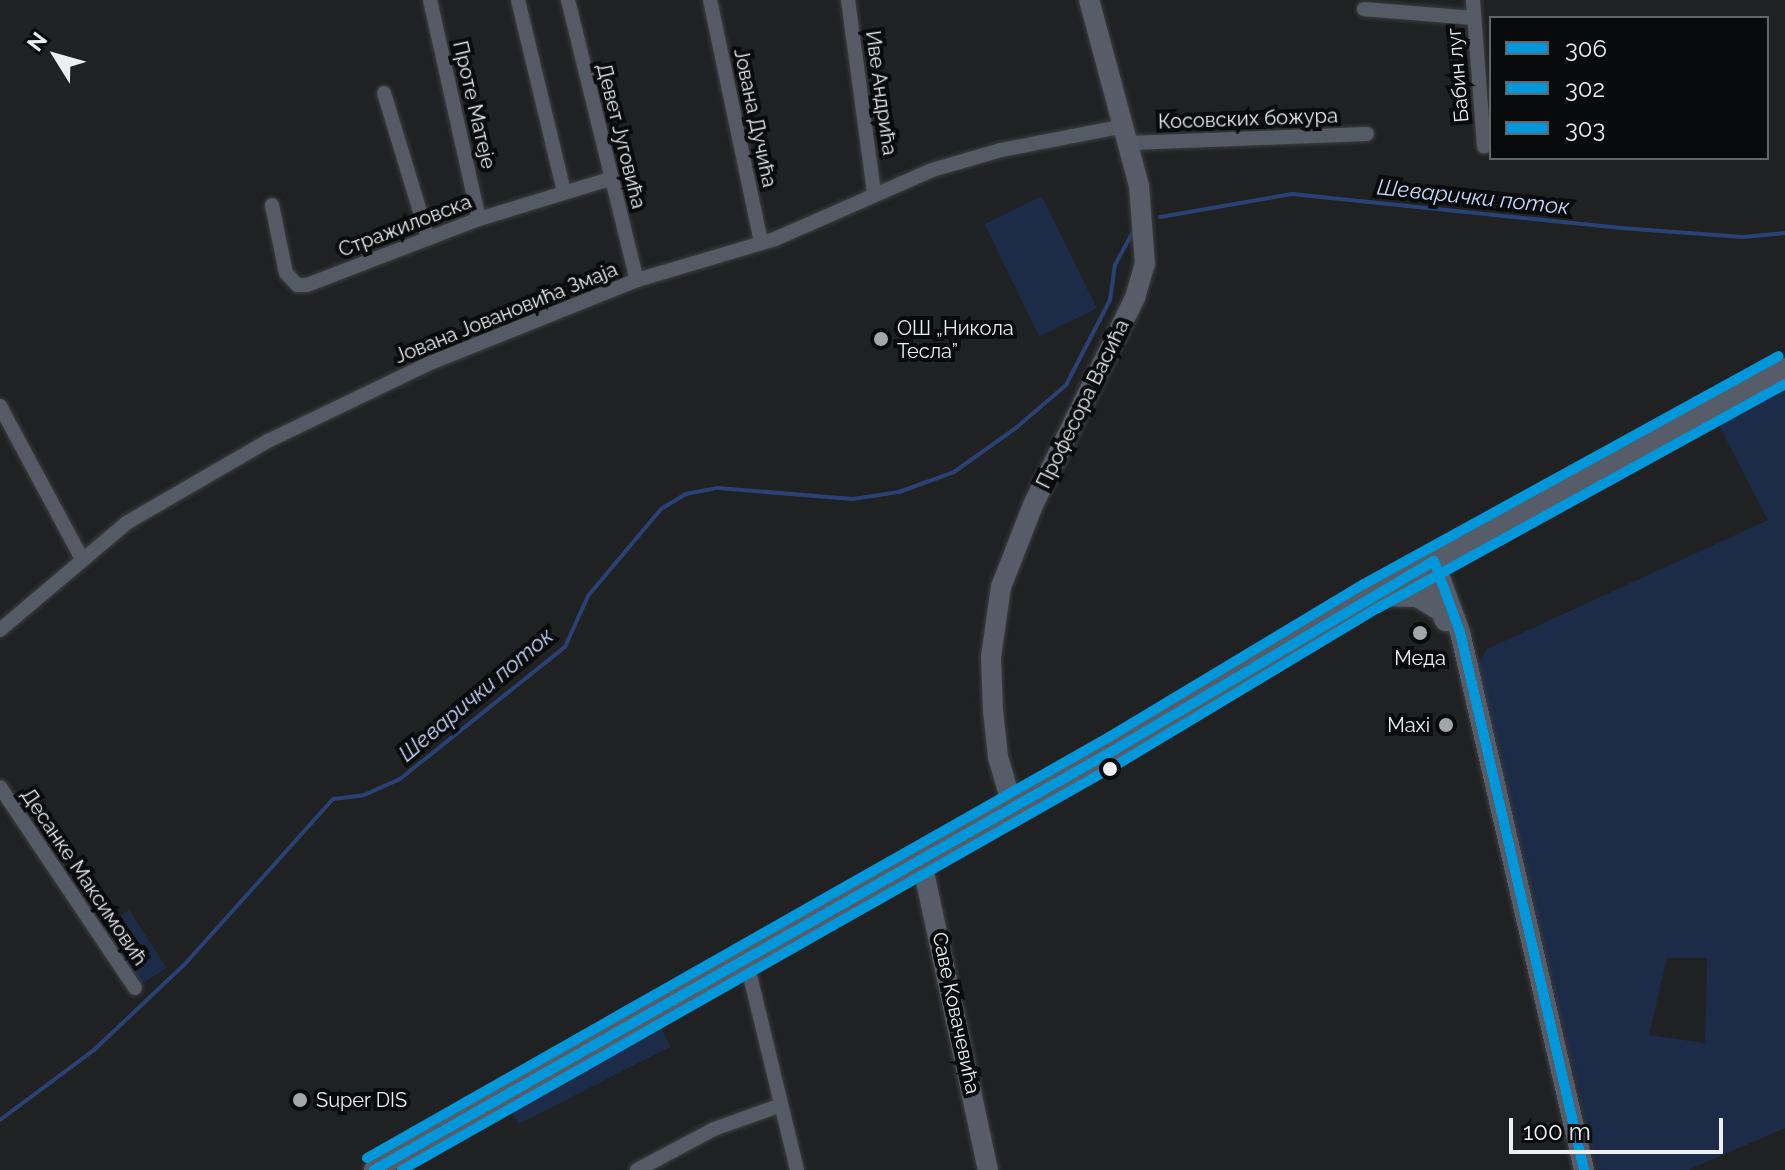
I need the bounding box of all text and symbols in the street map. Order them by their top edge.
north arrow [16,16,96,96]
legend [1489,16,1769,160]
text: N [21,27,52,56]
street label: Бабин луг [1442,27,1474,123]
street label: Иве Андрића [860,29,902,157]
text: 306 [1565,34,1607,63]
street label: Проте Матеје [448,39,500,171]
street label: Јована Дучића [729,46,781,190]
street label: Девет Југовића [591,61,651,211]
text: 302 [1565,74,1605,103]
street label: Косовских божура [1158,104,1338,134]
text: 303 [1565,114,1605,143]
water label: Шеварички поток [1376,174,1570,220]
street label: Стражиловска [335,190,475,262]
street label: Јована Јовановића Змаја [391,257,621,369]
place label: ОШ „Никола Тесла” [897,316,1014,363]
street label: Професора Васића [1032,316,1134,492]
marker: ОШ „Никола Тесла” [872,330,890,348]
water label: Шеварички поток [394,623,558,767]
marker: Меда [1411,624,1429,642]
place label: Меда [1394,646,1446,670]
place label: Maxi [1387,713,1430,737]
marker: Maxi [1437,716,1455,734]
unlabelled marker [1102,761,1118,777]
street label: Десанке Максимовић [16,784,152,970]
street label: Саве Ковачевића [927,930,985,1096]
place label: Super DIS [316,1088,408,1112]
marker: Super DIS [291,1091,309,1109]
scale bar [1513,1102,1727,1152]
text: 100 m [1523,1117,1591,1146]

